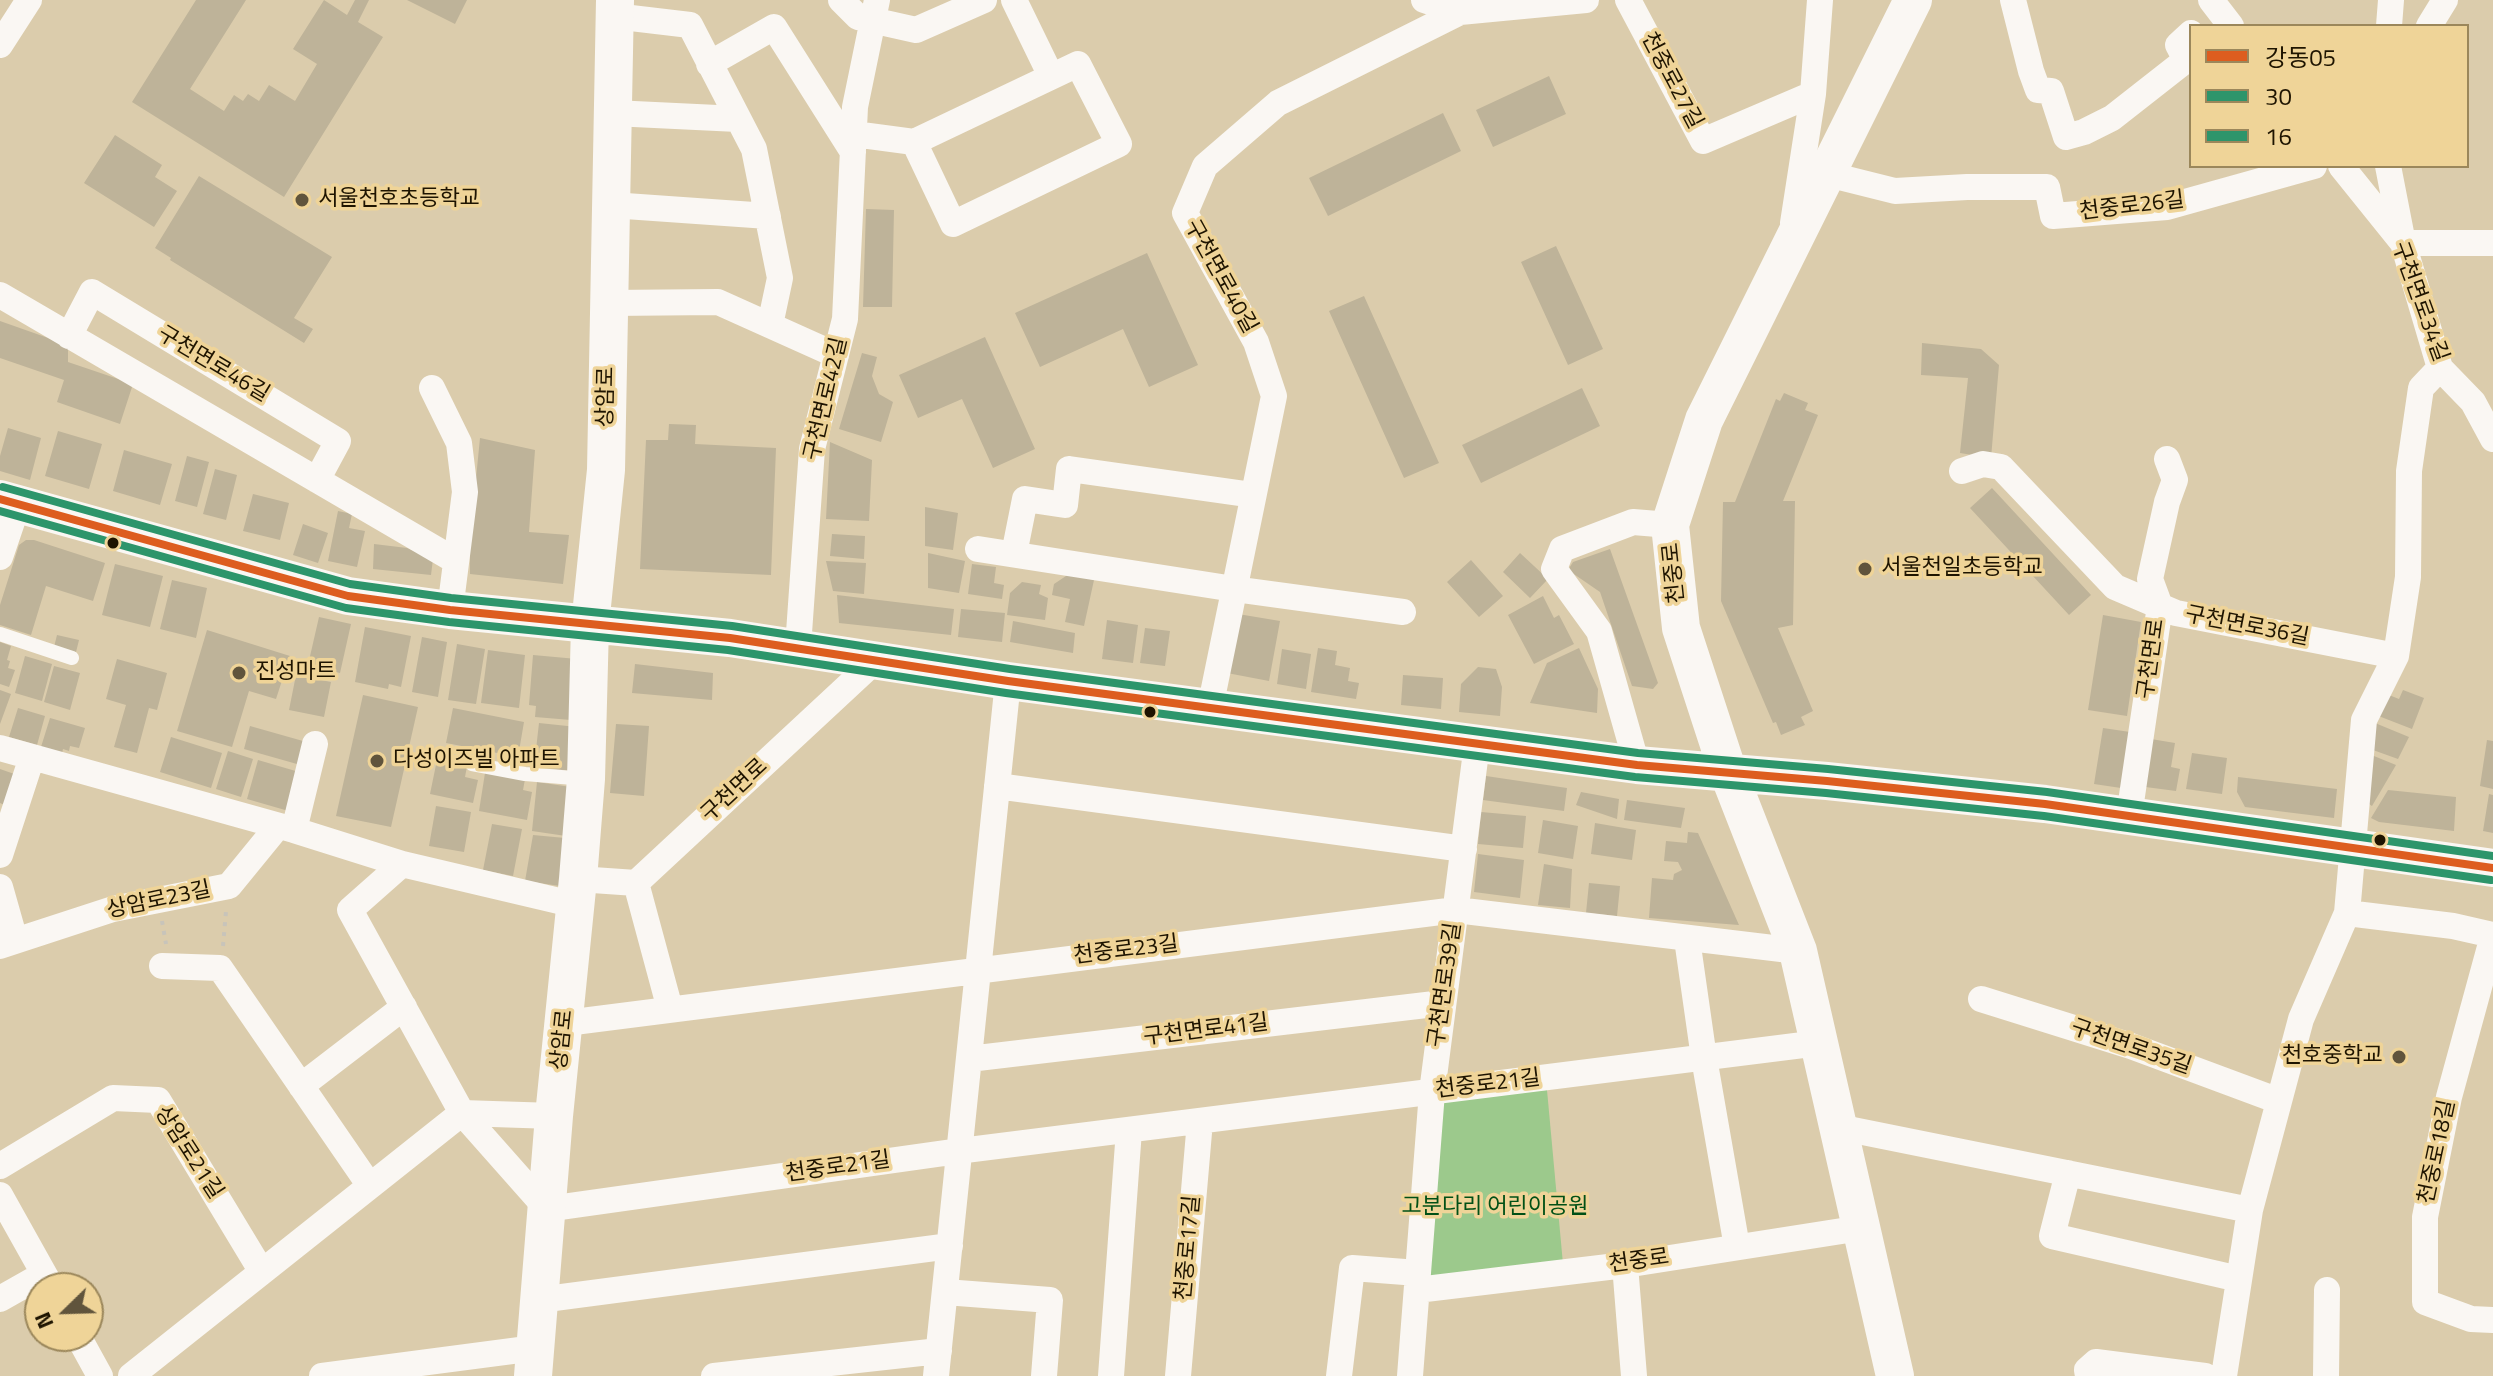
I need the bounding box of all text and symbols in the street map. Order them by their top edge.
legend [2189,24,2469,168]
street label: 천중로27길 [1635,28,1707,134]
text: 강동05 [2265,39,2336,75]
text: 30 [2265,78,2292,114]
text: 16 [2265,118,2292,154]
place label: 서울천호초등학교 [318,187,480,213]
street label: 천중로26길 [2078,187,2186,227]
marker: 서울천호초등학교 [293,191,311,209]
street label: 구천면로40길 [1178,216,1262,338]
street label: 구천면로34길 [2385,238,2453,366]
street label: 구천면로46길 [152,321,274,409]
street label: 구천면로42길 [800,335,854,463]
street label: 상암로 [593,366,621,428]
unlabelled marker [105,535,121,551]
street label: 천중로 [1659,541,1691,605]
place label: 서울천일초등학교 [1881,556,2043,582]
marker: 서울천일초등학교 [1856,560,1874,578]
street label: 구천면로36길 [2183,602,2311,652]
street label: 구천면로 [2133,617,2171,701]
place label: 진성마트 [255,660,336,686]
marker: 진성마트 [230,664,248,682]
unlabelled marker [1142,704,1158,720]
place label: 다성이즈빌 아파트 [393,748,560,774]
marker: 다성이즈빌 아파트 [368,752,386,770]
street label: 구천면로 [696,754,774,828]
unlabelled marker [2372,832,2388,848]
street label: 상암로23길 [105,877,213,925]
street label: 구천면로39길 [1424,921,1468,1049]
street label: 천중로23길 [1072,931,1180,971]
street label: 상암로 [547,1008,579,1072]
street label: 구천면로41길 [1142,1010,1270,1052]
street label: 구천면로35길 [2067,1015,2195,1081]
place label: 천호중학교 [2282,1044,2383,1070]
marker: 천호중학교 [2390,1048,2408,1066]
street label: 천중로21길 [1434,1065,1542,1105]
street label: 천중로18길 [2414,1098,2462,1206]
street label: 상암로21길 [148,1102,228,1204]
street label: 천중로21길 [784,1148,892,1188]
street label: 천중로17길 [1171,1194,1207,1302]
park label: 고분다리 어린이공원 [1402,1195,1588,1221]
street label: 천중로 [1607,1245,1671,1279]
north arrow [24,1272,104,1352]
text: N [25,1307,62,1334]

